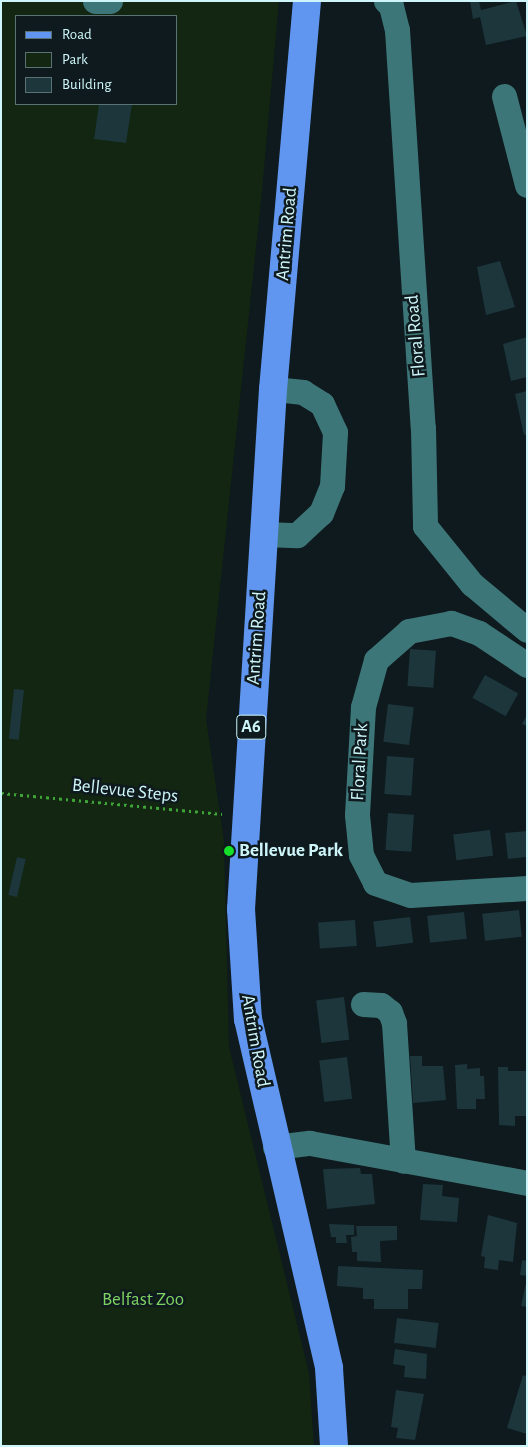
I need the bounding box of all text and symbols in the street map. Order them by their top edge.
legend [15,15,178,105]
text: Road [62,27,92,42]
text: Park [62,52,88,67]
text: Building [62,77,112,92]
street label: Antrim Road [272,186,302,282]
street label: Floral Road [401,294,431,378]
street label: Antrim Road [242,591,272,685]
road number: A6 [236,712,266,742]
street label: Floral Park [347,723,373,801]
street label: Bellevue Steps [71,774,179,808]
place label: Bellevue Park [239,840,343,862]
marker: Bellevue Park [223,845,235,857]
street label: Antrim Road [236,993,274,1089]
park label: Belfast Zoo [102,1289,184,1311]

